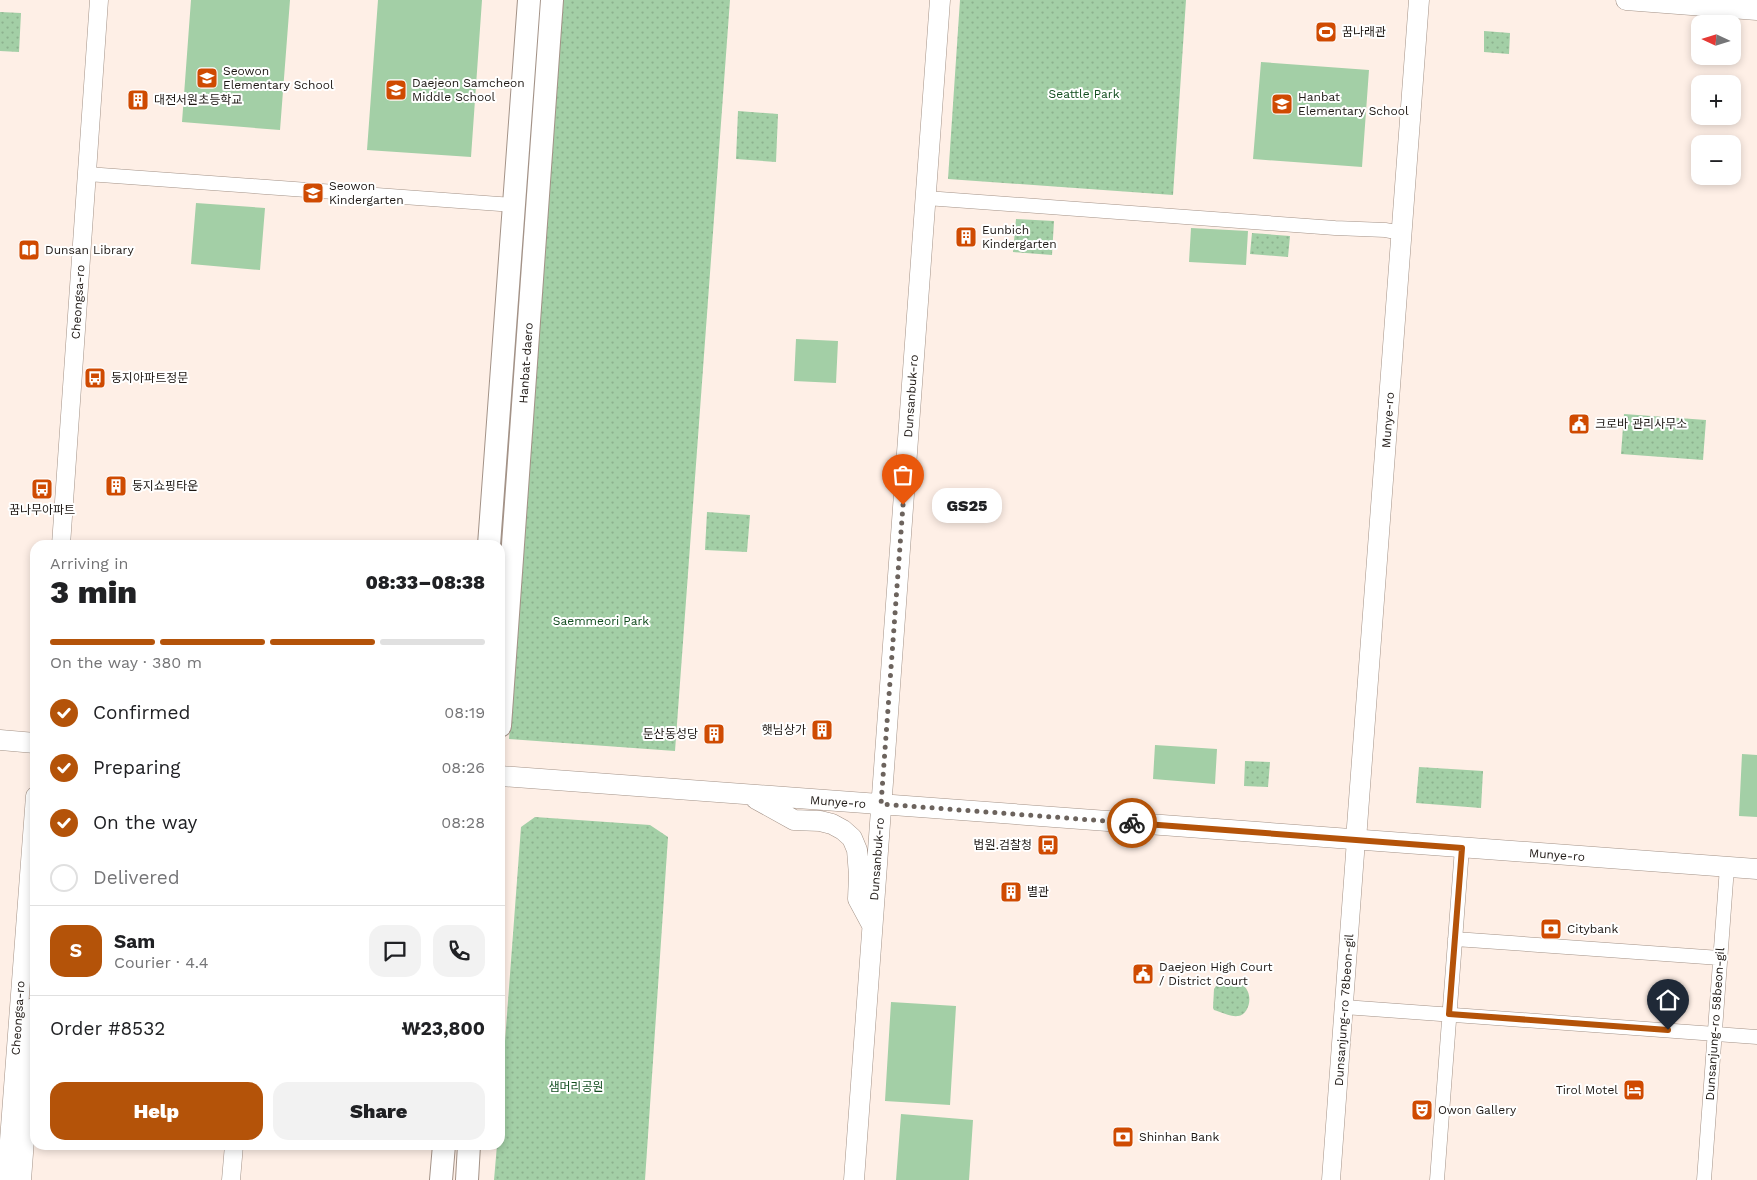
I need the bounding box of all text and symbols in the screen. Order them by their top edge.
north arrow [1691,15,1741,65]
map controls [1691,15,1741,185]
sports icon: 꿈나래관 [1314,20,1338,44]
place label: 꿈나래관 [1342,25,1386,39]
place label: Seowon Elementary School [223,64,334,92]
school or university icon: Seowon Elementary School [195,66,219,90]
button: + [1691,75,1741,125]
place label: Daejeon Samcheon Middle School [412,76,525,104]
school or university icon: Daejeon Samcheon Middle School [384,78,408,102]
park label: Seattle Park [1049,87,1120,101]
building icon: 대전서원초등학교 [126,88,150,112]
place label: Hanbat Elementary School [1298,90,1409,118]
school or university icon: Hanbat Elementary School [1270,92,1294,116]
place label: 대전서원초등학교 [154,93,242,107]
button: − [1691,135,1741,185]
place label: Seowon Kindergarten [329,179,404,207]
school or university icon: Seowon Kindergarten [301,181,325,205]
place label: Eunbich Kindergarten [982,223,1057,251]
building icon: Eunbich Kindergarten [954,225,978,249]
library icon: Dunsan Library [17,238,41,262]
place label: Dunsan Library [45,243,134,257]
street label: Cheongsa-ro [68,264,88,340]
street label: Hanbat-daero [516,322,536,404]
street label: Dunsanbuk-ro [901,354,921,438]
bus stop icon: 둥지아파트정문 [83,366,107,390]
place label: 둥지아파트정문 [111,371,188,385]
street label: Munye-ro [1379,392,1397,448]
public building icon: 크로바 관리사무소 [1567,412,1591,436]
place label: 크로바 관리사무소 [1595,417,1687,431]
pin [882,454,924,505]
icon: bag [889,461,917,489]
building icon: 둥지쇼핑타운 [104,474,128,498]
bus stop icon: 꿈나무아파트 [30,477,54,501]
place label: 둥지쇼핑타운 [132,479,198,493]
callout: GS25 [933,488,1003,522]
text: GS25 [947,496,987,515]
place label: 꿈나무아파트 [9,503,75,517]
text: Arriving in [50,554,128,573]
text: 08:33–08:38 [365,571,485,594]
text: 3 min [50,573,137,611]
park label: Saemmeori Park [553,614,649,628]
text: On the way · 380 m [50,653,202,672]
icon: check [50,699,78,727]
text: Confirmed [93,701,190,724]
text: 08:19 [444,703,485,722]
building icon: 햇님상가 [810,718,834,742]
building icon: 둔산동성당 [702,722,726,746]
place label: 햇님상가 [762,723,806,737]
place label: 둔산동성당 [643,727,698,741]
icon: check [50,754,78,782]
text: Preparing [93,756,180,779]
text: 08:26 [441,758,485,777]
street label: Munye-ro [810,793,866,811]
courier [1107,798,1157,848]
icon: check [50,809,78,837]
icon: bike [1118,809,1146,837]
text: On the way [93,811,197,834]
text: 08:28 [441,813,485,832]
street label: Dunsanbuk-ro [867,817,887,901]
bus stop icon: 법원.검찰청 [1036,833,1060,857]
place label: 법원.검찰청 [974,838,1032,852]
street label: Munye-ro [1529,846,1585,864]
text: Delivered [93,866,180,889]
building icon: 별관 [999,880,1023,904]
place label: 별관 [1027,885,1049,899]
bank icon: Citybank [1539,917,1563,941]
place label: Citybank [1567,922,1618,936]
button: chat [369,925,421,977]
button: phone [433,925,485,977]
text: Sam [114,930,155,953]
street label: Dunsanjung-ro 78beon-gil [1332,933,1356,1087]
text: S [70,939,82,962]
street label: Dunsanjung-ro 58beon-gil [1703,947,1727,1101]
text: Courier · 4.4 [114,953,209,972]
place label: Daejeon High Court / District Court [1159,960,1273,988]
public building icon: Daejeon High Court / District Court [1131,962,1155,986]
pin [1647,979,1689,1030]
street label: Cheongsa-ro [8,980,28,1056]
icon: home [1654,986,1682,1014]
text: Order #8532 [50,1017,165,1040]
text: ₩23,800 [402,1017,485,1040]
hotel icon: Tirol Motel [1622,1078,1646,1102]
park label: 샘머리공원 [548,1080,604,1094]
button: Help [50,1082,263,1140]
button: Share [273,1082,485,1140]
place label: Tirol Motel [1556,1083,1618,1097]
theatre icon: Owon Gallery [1410,1098,1434,1122]
place label: Owon Gallery [1438,1103,1517,1117]
bank icon: Shinhan Bank [1111,1125,1135,1149]
place label: Shinhan Bank [1139,1130,1220,1144]

